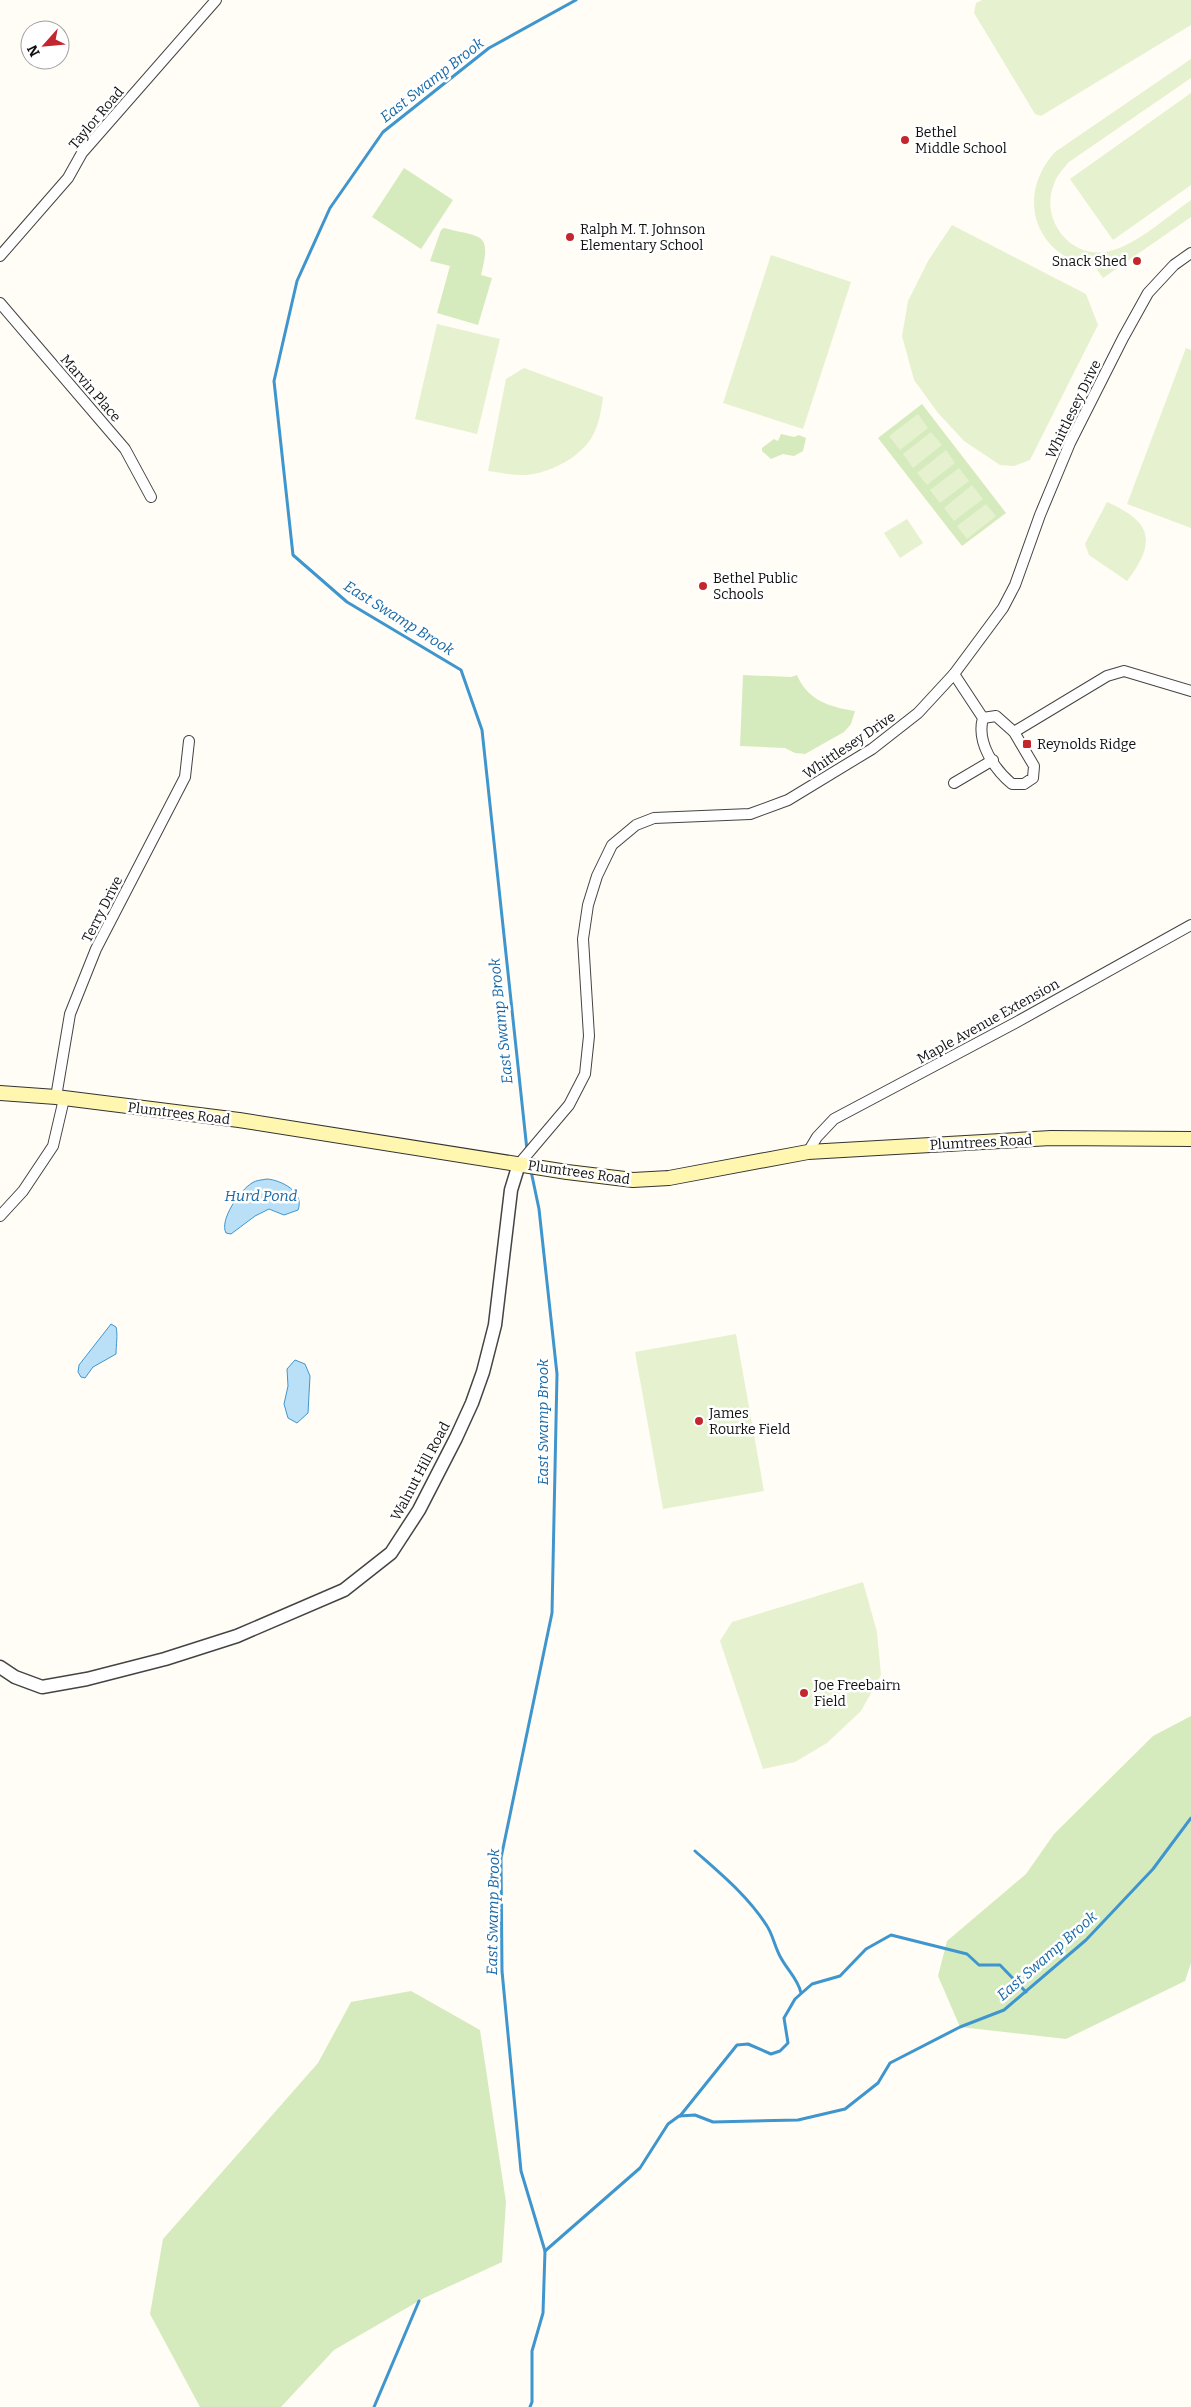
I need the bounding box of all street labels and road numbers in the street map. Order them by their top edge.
street label: Taylor Road [65,84,127,153]
street label: Marvin Place [57,351,124,425]
street label: Whittlesey Drive [1042,357,1105,461]
street label: Whittlesey Drive [800,708,899,783]
street label: Terry Drive [78,873,126,945]
street label: Maple Avenue Extension [914,975,1062,1068]
street label: Plumtrees Road [127,1099,231,1128]
street label: Plumtrees Road [929,1131,1033,1154]
street label: Plumtrees Road [527,1157,631,1188]
street label: Walnut Hill Road [387,1419,454,1524]

